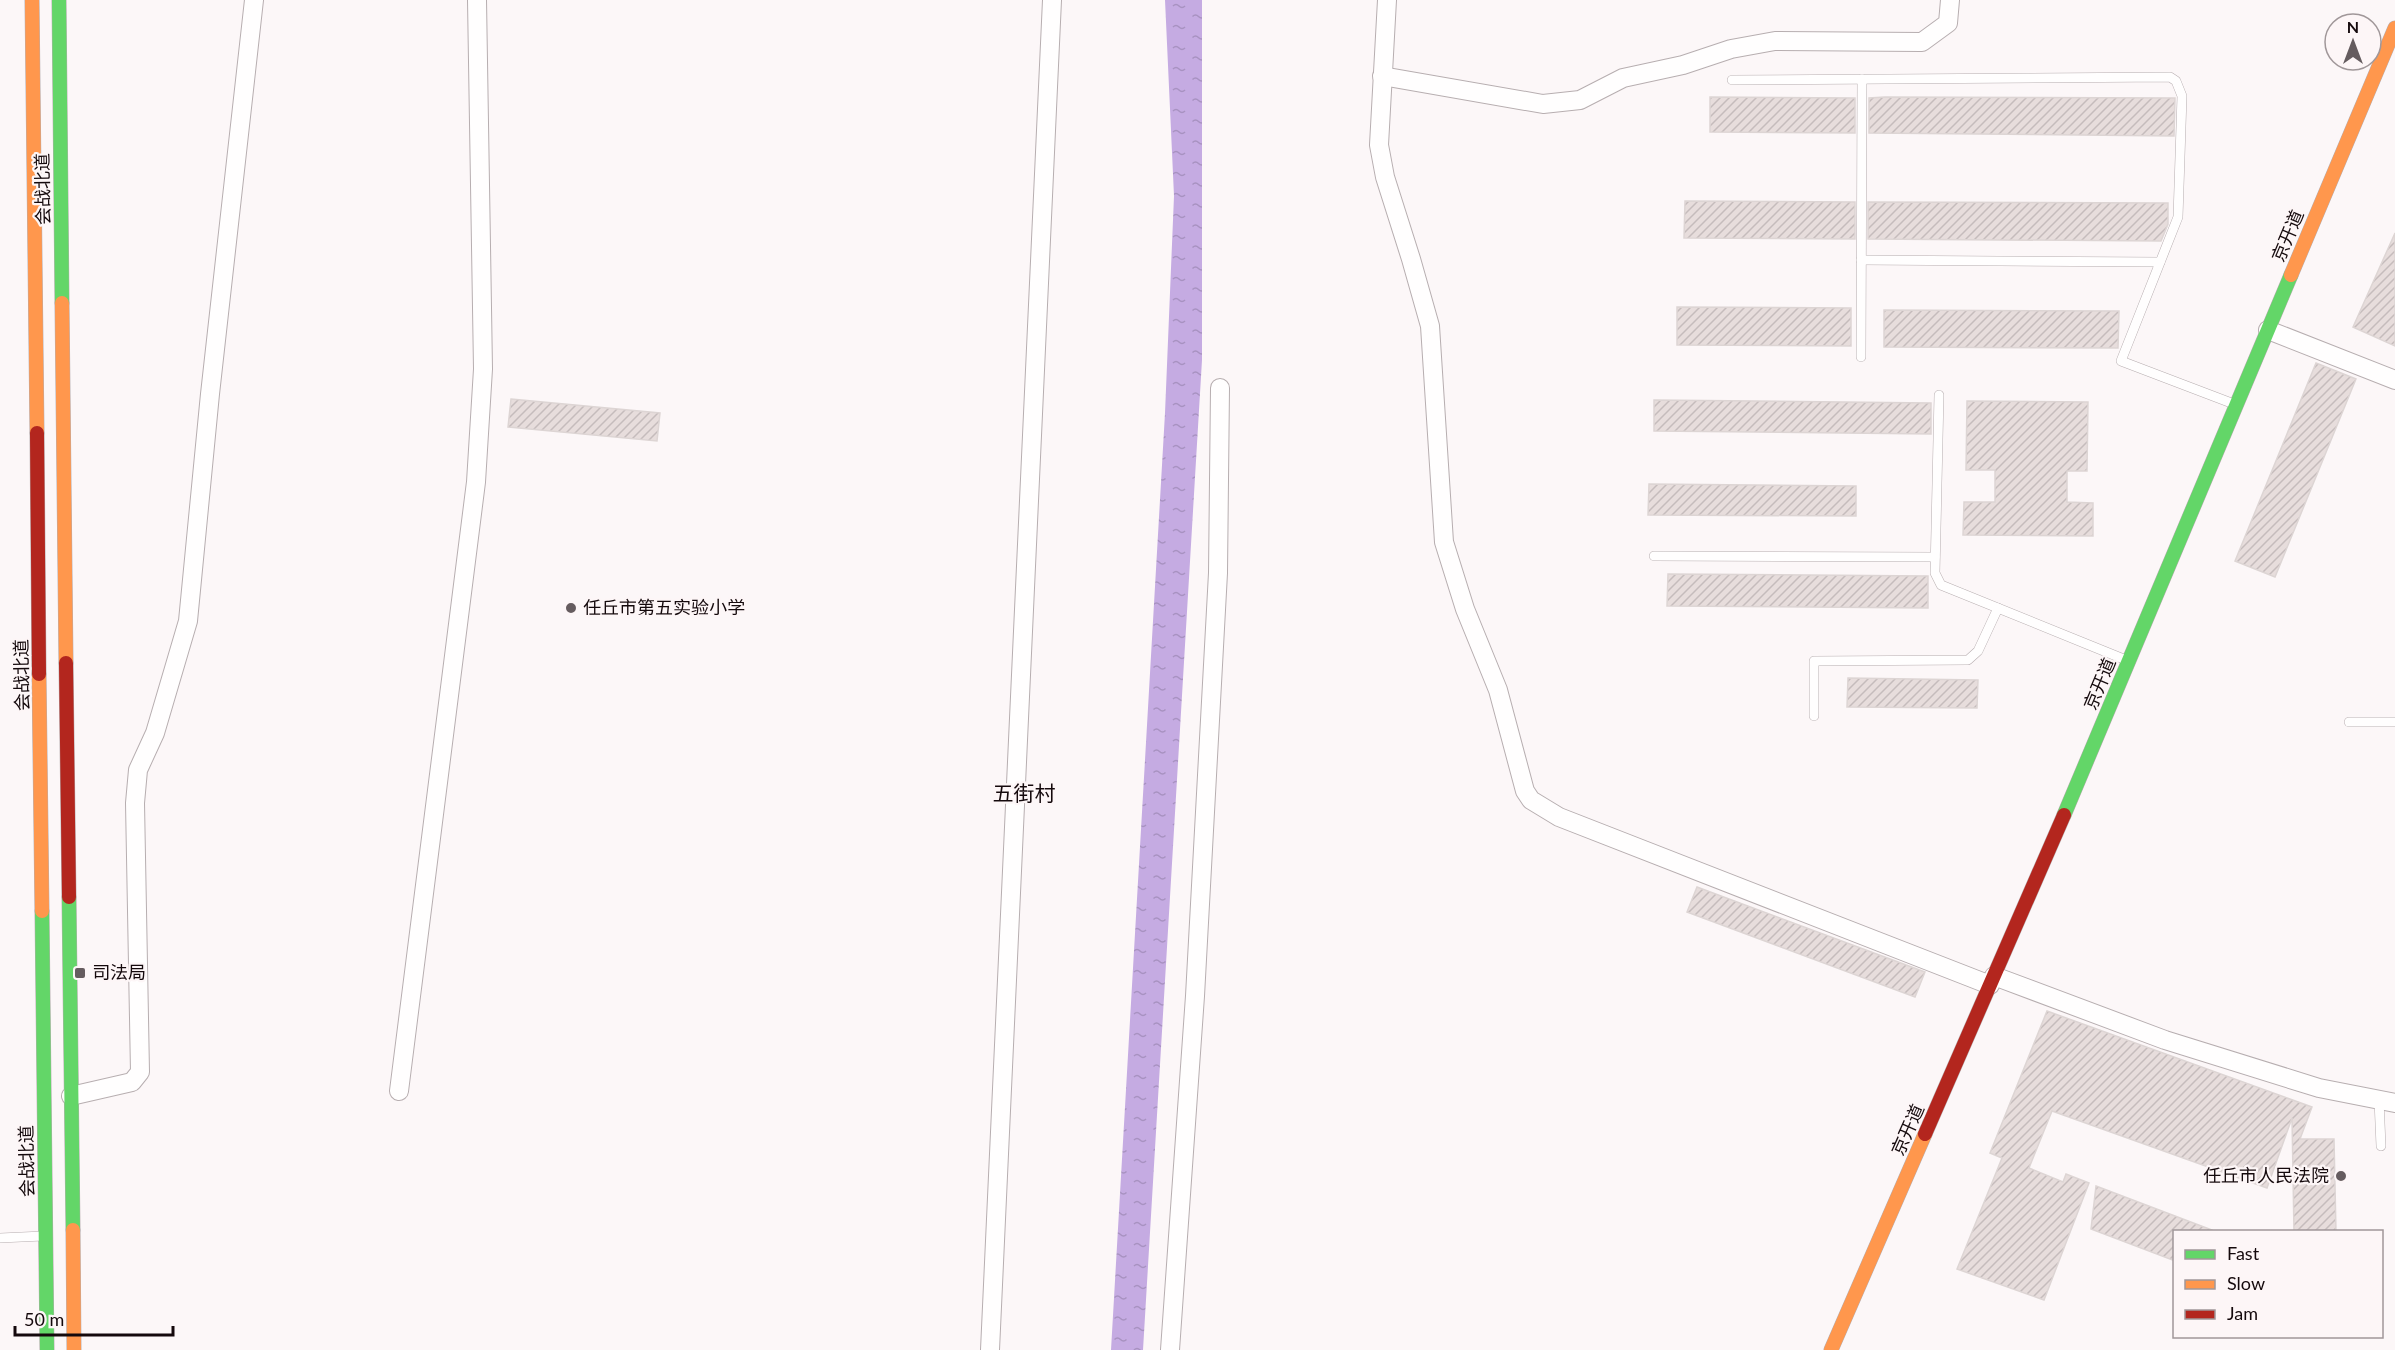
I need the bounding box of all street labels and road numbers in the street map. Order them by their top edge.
street label: 会战北道 [30,153,54,225]
street label: 京开道 [2266,206,2308,265]
street label: 会战北道 [9,639,33,711]
street label: 京开道 [2078,654,2120,713]
street label: 京开道 [1886,1100,1928,1159]
street label: 会战北道 [14,1125,38,1197]

